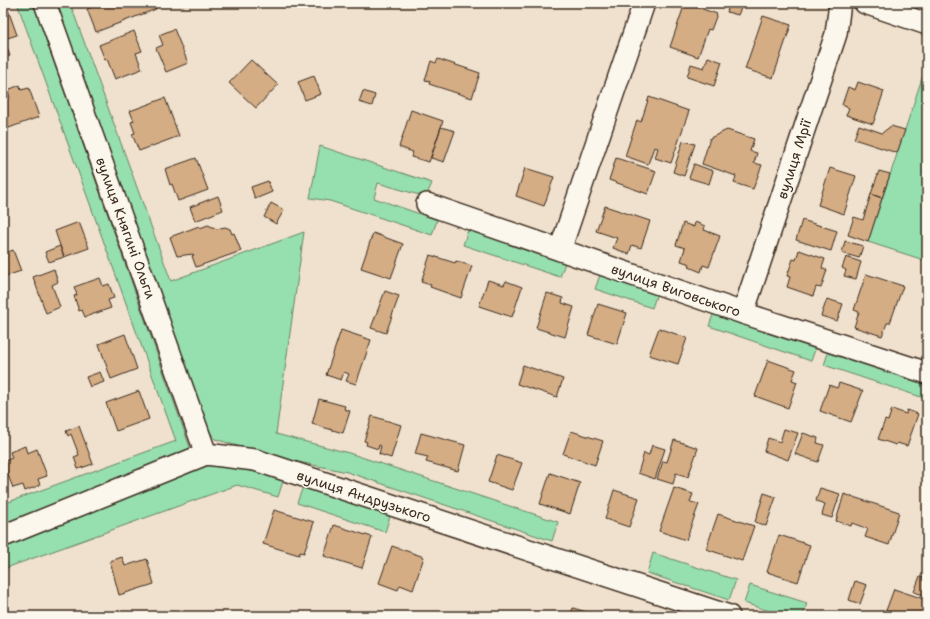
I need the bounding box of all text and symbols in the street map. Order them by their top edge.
street label: вулиця Мрії [773,116,816,201]
street label: вулиця Княгині Ольги [92,155,160,301]
street label: вулиця Виговського [609,259,743,321]
street label: вулиця Андрузького [295,466,433,526]

